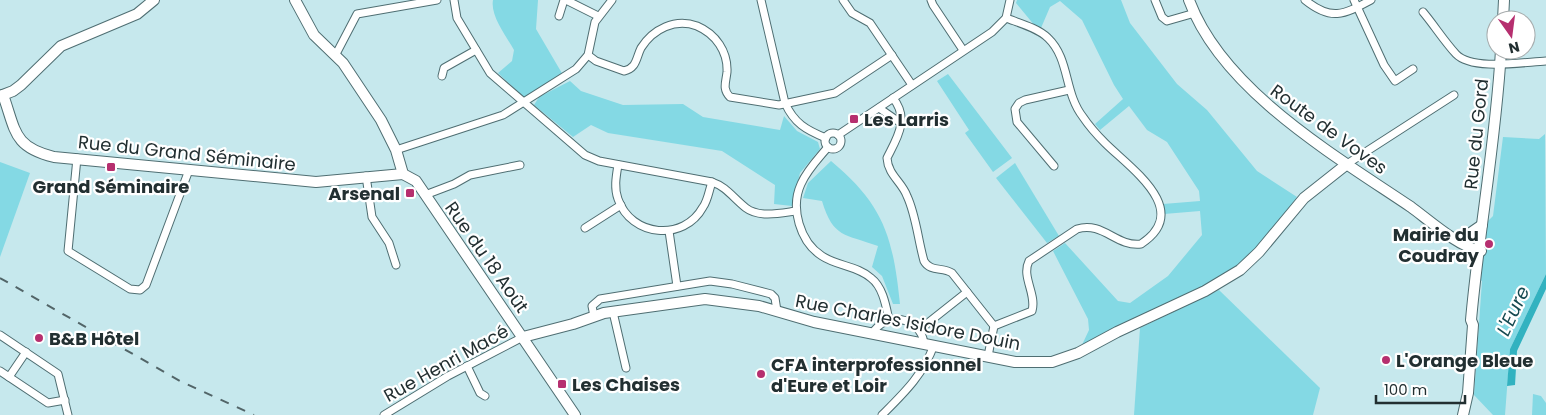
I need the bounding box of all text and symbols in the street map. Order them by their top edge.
north arrow [1486,10,1536,60]
text: N [1507,37,1522,59]
street label: Rue du Gord [1458,77,1494,191]
street label: Route de Voves [1265,78,1393,180]
place label: Les Larris [864,107,949,132]
marker: Les Larris [848,113,860,125]
street label: Rue du Grand Séminaire [77,129,297,177]
marker: Grand Séminaire [105,161,117,173]
place label: Grand Séminaire [33,174,189,199]
place label: Arsenal [328,181,400,206]
marker: Arsenal [404,187,416,199]
street label: Rue du 18 Août [439,196,535,318]
place label: Mairie du Coudray [1393,222,1480,268]
marker: Mairie du Coudray [1483,238,1495,250]
water label: L'Eure [1490,282,1536,340]
street label: Rue Charles Isidore Douin [793,288,1023,356]
street label: Rue Henri Macé [379,318,513,408]
place label: B&B Hôtel [49,326,139,351]
marker: B&B Hôtel [33,332,45,344]
place label: L'Orange Bleue [1396,348,1533,373]
place label: CFA interprofessionnel d'Eure et Loir [771,352,982,398]
marker: L'Orange Bleue [1380,354,1392,366]
marker: CFA interprofessionnel d'Eure et Loir [755,368,767,380]
place label: Les Chaises [572,372,680,397]
scale bar [1376,372,1465,404]
marker: Les Chaises [556,378,568,390]
text: 100 m [1384,379,1427,400]

